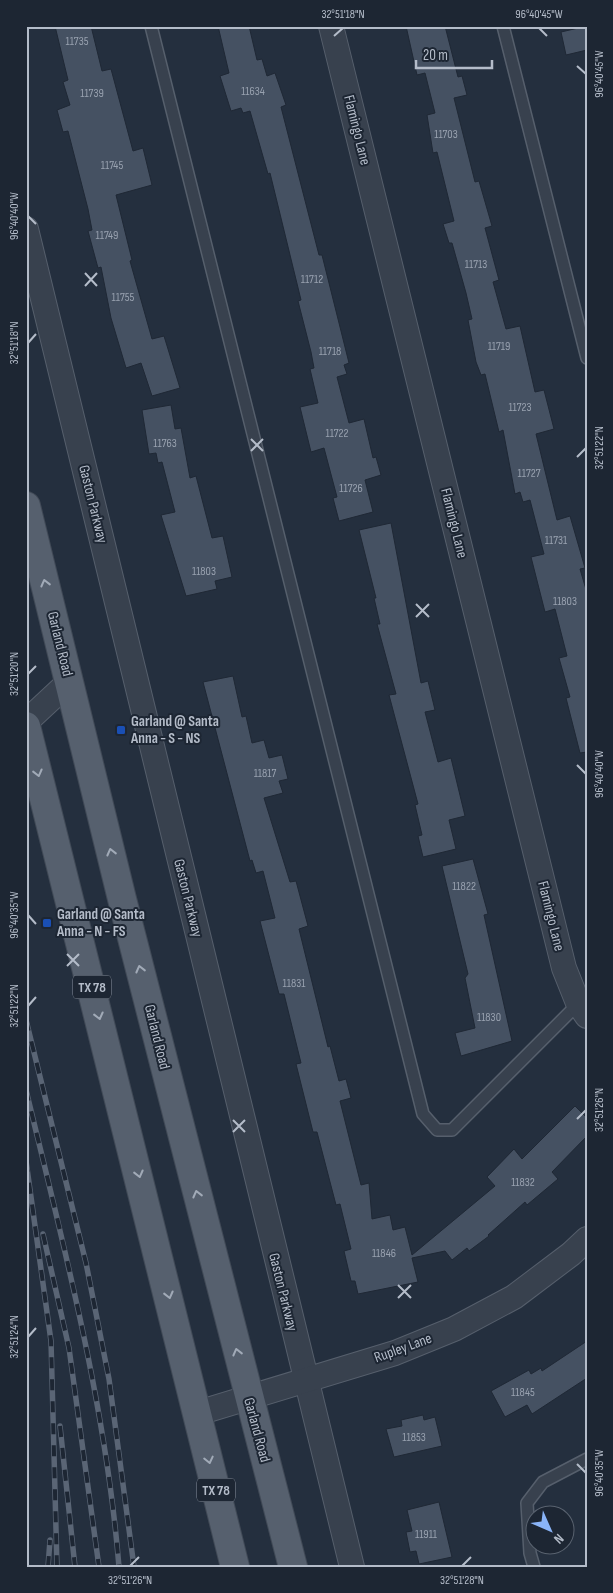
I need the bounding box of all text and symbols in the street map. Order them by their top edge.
text: 32°51'18"N [321,7,365,22]
text: 96°40'45"W [515,7,563,22]
house number: 11735 [65,34,89,49]
scale bar [416,38,492,70]
text: 20 m [423,46,448,65]
text: 96°40'45"W [592,50,607,98]
house number: 11634 [241,84,265,99]
house number: 11739 [80,86,104,101]
street label: Flamingo Lane [339,93,375,167]
house number: 11703 [434,127,458,142]
house number: 11745 [101,158,123,173]
text: 96°40'40"W [7,192,22,240]
house number: 11749 [96,228,118,243]
house number: 11713 [465,257,487,272]
house number: 11712 [301,272,323,287]
house number: 11755 [112,290,135,305]
text: 32°51'18"N [7,321,22,365]
house number: 11719 [488,339,510,354]
house number: 11718 [319,344,341,359]
house number: 11723 [508,400,532,415]
house number: 11722 [325,426,349,441]
text: 32°51'22"N [592,426,607,470]
house number: 11763 [153,436,177,451]
street label: Gaston Parkway [74,463,112,545]
house number: 11727 [518,466,541,481]
house number: 11726 [339,481,363,496]
street label: Flamingo Lane [436,486,472,560]
house number: 11731 [545,533,568,548]
house number: 11803 [192,564,216,579]
one-way arrow [40,579,51,588]
house number: 11803 [553,594,577,609]
street label: Garland Road [43,610,77,678]
text: 32°51'20"N [7,652,22,696]
place label: Garland @ Santa Anna - S - NS [130,712,219,748]
marker: Garland @ Santa Anna - S - NS [115,724,127,736]
text: 96°40'40"W [592,750,607,798]
house number: 11817 [254,766,277,781]
one-way arrow [32,769,43,778]
one-way arrow [106,848,117,857]
street label: Gaston Parkway [169,857,207,939]
house number: 11822 [452,879,476,894]
street label: Flamingo Lane [533,879,569,953]
text: 96°40'35"W [7,891,22,939]
place label: Garland @ Santa Anna - N - FS [56,905,145,941]
marker: Garland @ Santa Anna - N - FS [41,917,53,929]
one-way arrow [135,965,146,973]
road number: TX 78 [73,976,111,999]
house number: 11831 [283,976,306,991]
text: 32°51'22"N [7,984,22,1028]
street label: Garland Road [140,1003,174,1071]
house number: 11830 [477,1010,501,1025]
one-way arrow [93,1011,104,1020]
text: 32°51'26"N [592,1088,607,1132]
one-way arrow [133,1169,143,1177]
house number: 11832 [511,1175,535,1190]
one-way arrow [192,1190,203,1199]
house number: 11846 [372,1246,396,1261]
street label: Gaston Parkway [264,1251,302,1333]
one-way arrow [163,1290,174,1299]
text: 32°51'24"N [7,1315,22,1359]
street label: Rupley Lane [372,1329,434,1367]
one-way arrow [232,1347,243,1356]
house number: 11845 [511,1385,535,1400]
street label: Garland Road [239,1396,275,1464]
house number: 11853 [402,1430,426,1445]
text: 96°40'35"W [592,1449,607,1497]
one-way arrow [203,1456,214,1465]
road number: TX 78 [197,1478,235,1502]
north arrow [526,1506,576,1556]
house number: 11911 [415,1527,438,1542]
text: N [550,1530,567,1547]
text: 32°51'26"N [108,1573,152,1588]
text: 32°51'28"N [440,1573,484,1588]

